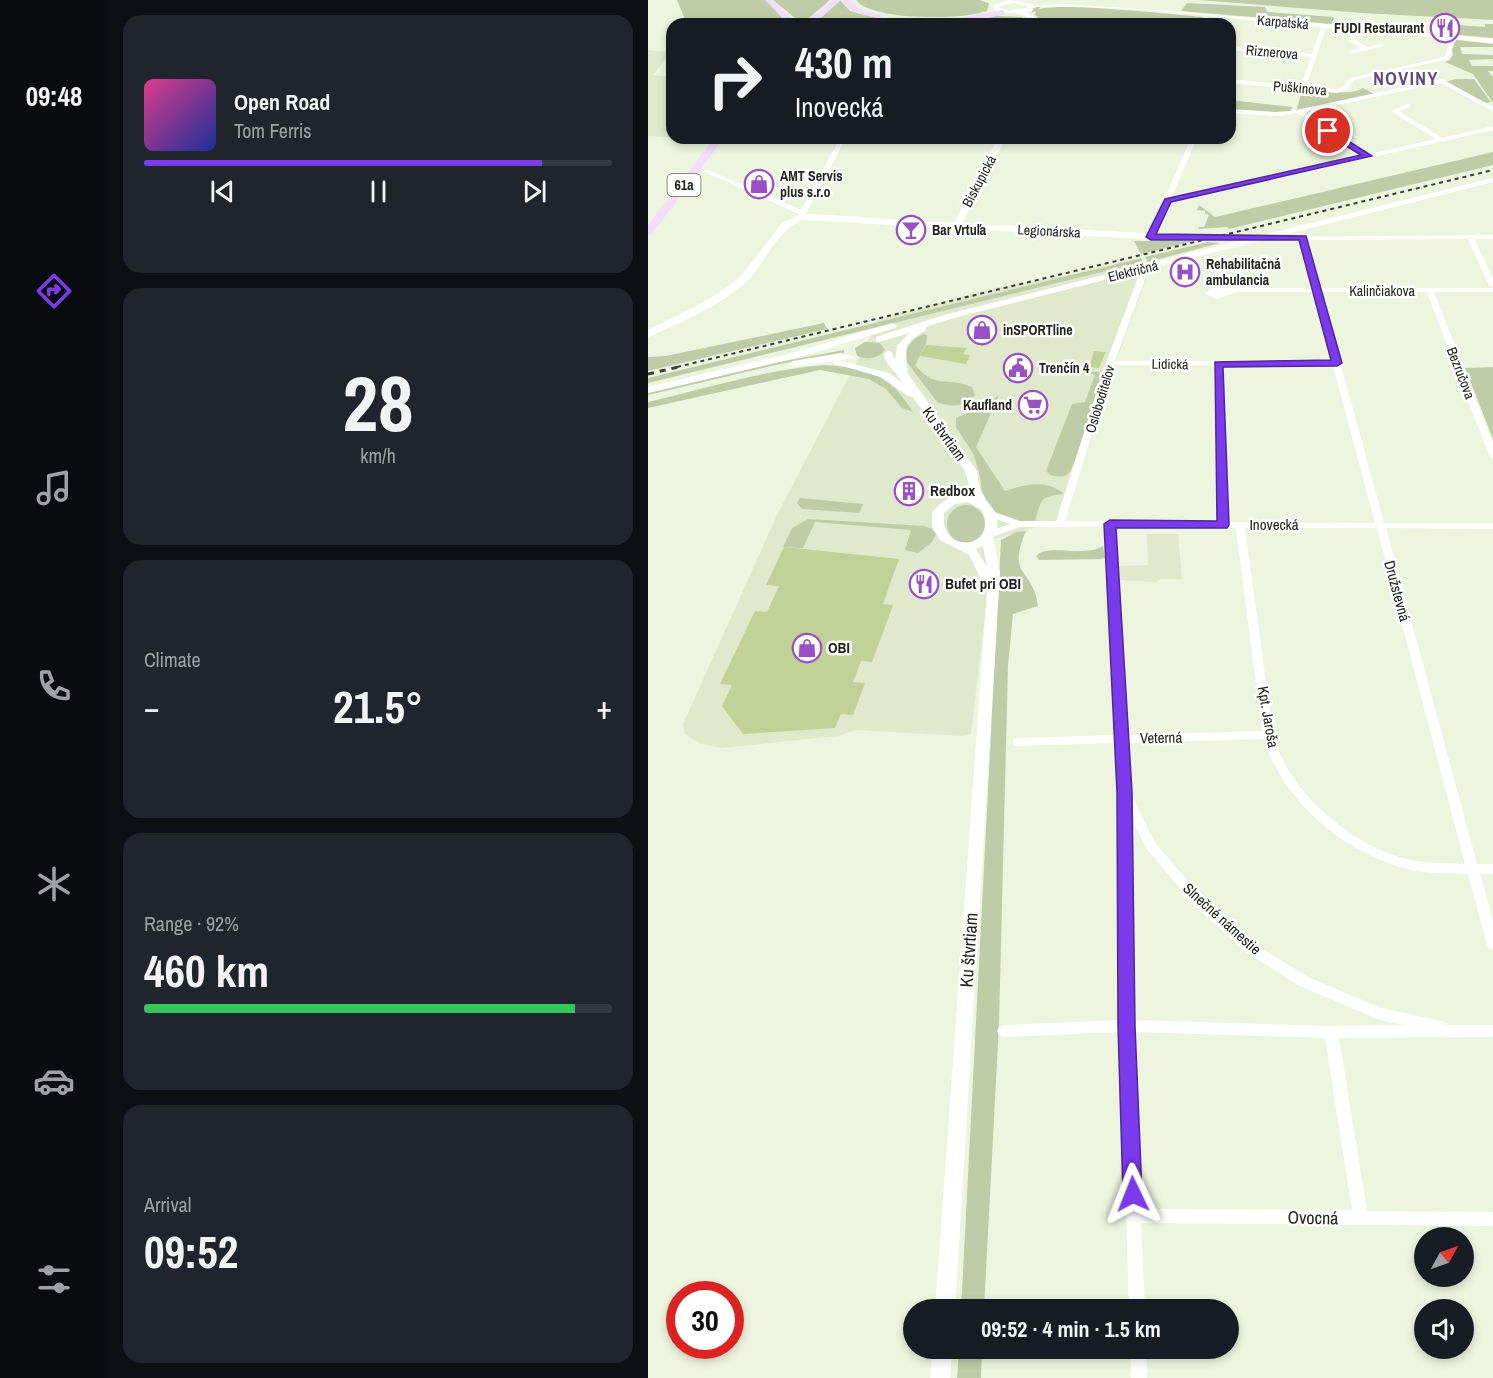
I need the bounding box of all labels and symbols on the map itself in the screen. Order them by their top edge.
street label: Karpatská [1256,11,1310,33]
restaurant icon: FUDI Restaurant [1429,12,1461,44]
place label: FUDI Restaurant [1334,19,1424,37]
street label: Riznerova [1245,41,1299,63]
district label: NOVINY [1373,66,1439,91]
street label: Puškinova [1273,77,1328,99]
pin [1302,105,1353,156]
street label: Biskupická [958,151,1000,210]
place label: AMT Servis plus s.r.o [780,167,843,201]
shop icon: AMT Servis plus s.r.o [743,168,775,200]
road number: 61a [668,174,700,196]
bar icon: Bar Vrtuľa [895,214,927,246]
street label: Legionárska [1017,220,1082,242]
place label: Bar Vrtuľa [932,221,987,239]
place label: Rehabilitačná ambulancia [1206,255,1281,289]
street label: Električná [1106,256,1161,286]
hospital icon: Rehabilitačná ambulancia [1169,256,1201,288]
street label: Kalinčiakova [1349,282,1415,300]
shop icon: inSPORTline [966,314,998,346]
place label: inSPORTline [1003,321,1073,339]
street label: Bezručova [1443,344,1479,402]
public building icon: Trenčín 4 [1002,352,1034,384]
street label: Lidická [1151,355,1189,373]
place label: Trenčín 4 [1039,359,1090,377]
street label: Osloboditeľov [1081,363,1119,435]
supermarket icon: Kaufland [1017,389,1049,421]
place label: Kaufland [963,396,1012,414]
street label: Ku štvrtiam [918,402,971,465]
building icon: Redbox [893,475,925,507]
place label: Redbox [930,480,975,501]
street label: Inovecká [1249,514,1299,535]
street label: Družstevná [1379,558,1416,624]
restaurant icon: Bufet pri OBI [908,568,940,600]
place label: Bufet pri OBI [945,573,1021,594]
shop icon: OBI [791,632,823,664]
place label: OBI [828,637,850,658]
street label: Kpt. Jaroša [1253,684,1284,750]
street label: Veterná [1140,727,1183,748]
street label: Slnečné námestie [1179,878,1266,959]
street label: Ku štvrtiam [953,912,984,988]
position arrow [1101,1162,1165,1226]
street label: Ovocná [1287,1205,1339,1230]
north arrow [1414,1227,1474,1287]
speed limit sign: 30 [666,1281,744,1359]

